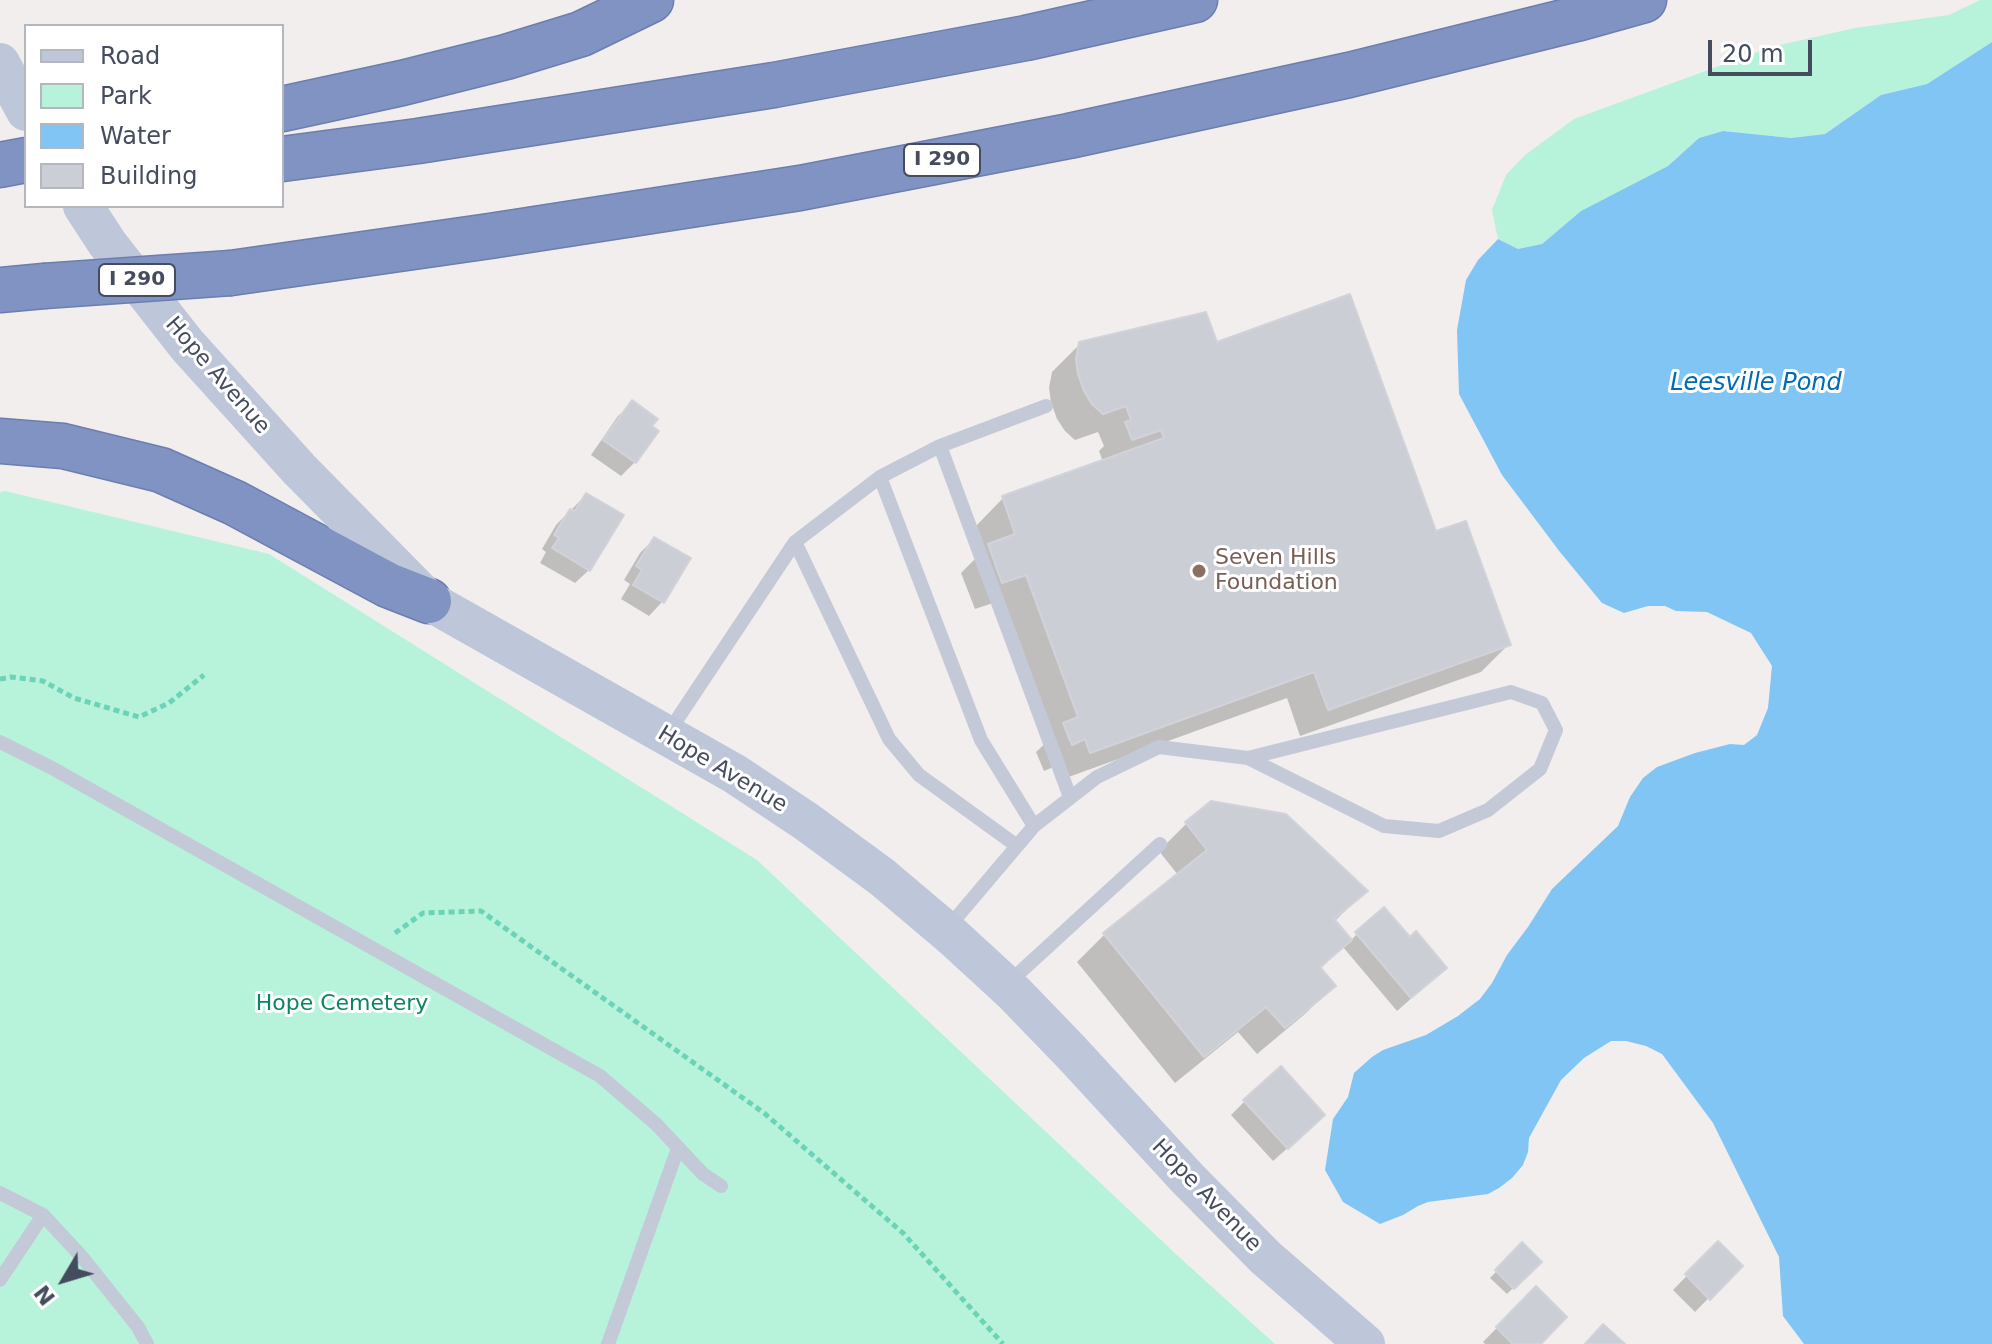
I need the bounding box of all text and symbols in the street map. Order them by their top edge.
legend [24,24,284,208]
scale bar [1712,24,1816,74]
text: 20 m [1722,40,1784,68]
text: Road [100,42,160,70]
text: Park [100,82,152,110]
text: Water [100,122,171,150]
road number: I 290 [904,144,980,176]
text: Building [100,162,197,190]
road number: I 290 [99,264,175,296]
street label: Hope Avenue [159,312,275,440]
water label: Leesville Pond [1670,370,1842,398]
place label: Seven Hills Foundation [1215,545,1338,596]
marker: Seven Hills Foundation [1190,562,1208,580]
street label: Hope Avenue [653,721,791,819]
park label: Hope Cemetery [256,991,428,1017]
street label: Hope Avenue [1146,1134,1266,1258]
north arrow [24,1240,104,1320]
text: N [29,1280,60,1310]

